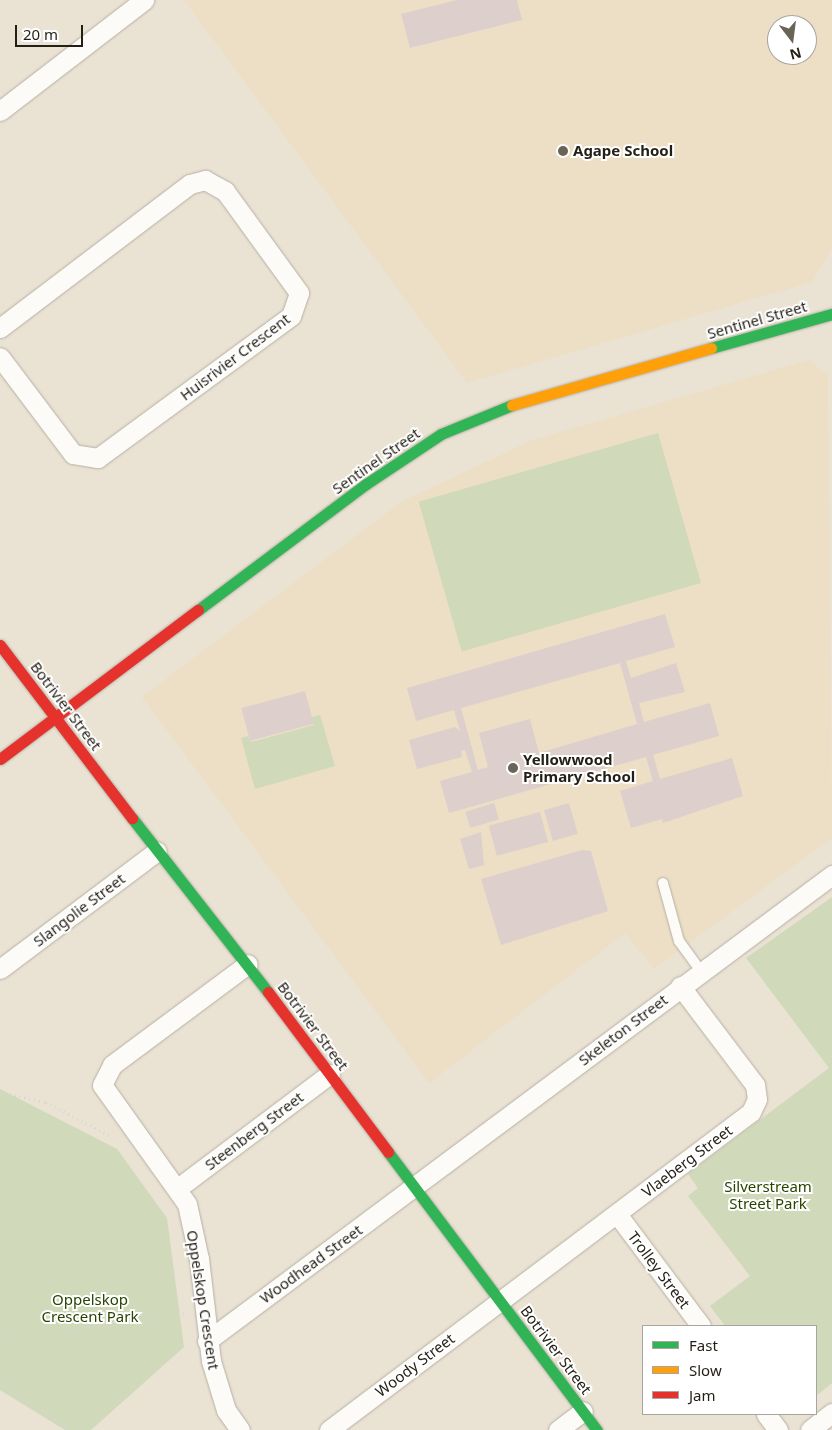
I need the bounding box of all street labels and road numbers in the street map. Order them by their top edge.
street label: Sentinel Street [705,297,809,343]
street label: Huisrivier Crescent [177,310,293,404]
street label: Sentinel Street [329,424,423,498]
street label: Botrivier Street [27,658,105,754]
street label: Slangolie Street [30,870,128,950]
street label: Botrivier Street [274,978,352,1074]
street label: Skeleton Street [575,991,671,1069]
street label: Steenberg Street [201,1088,307,1174]
street label: Vlaeberg Street [638,1121,736,1201]
street label: Woodhead Street [256,1221,366,1307]
street label: Trolley Street [624,1228,694,1312]
street label: Oppelskop Crescent [183,1229,223,1371]
street label: Botrivier Street [517,1302,595,1398]
street label: Woody Street [372,1329,458,1401]

